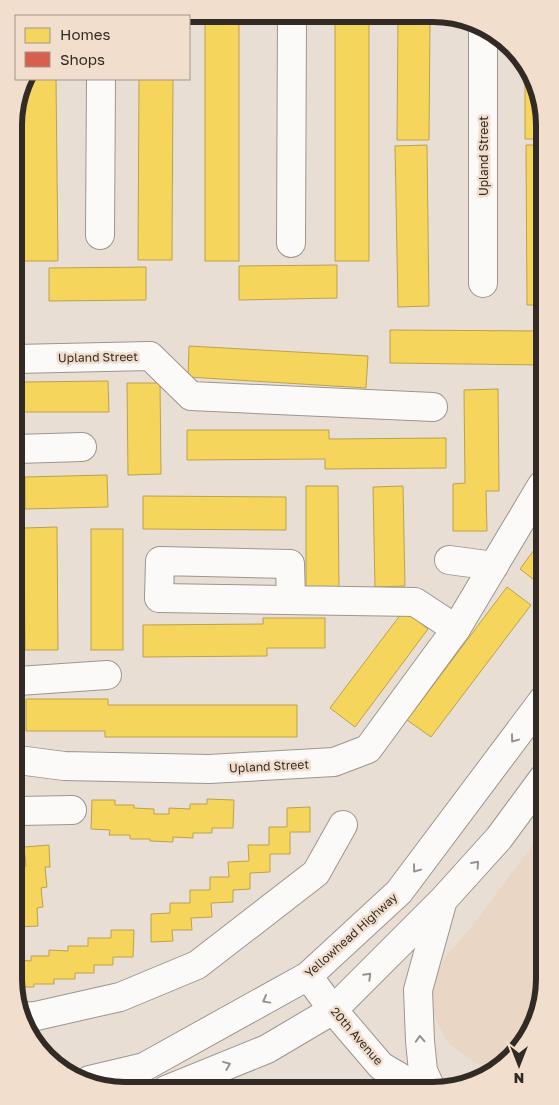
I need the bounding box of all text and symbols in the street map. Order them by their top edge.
legend [15,15,190,80]
text: Homes [60,25,110,43]
text: Shops [60,50,105,68]
street label: Upland Street [476,116,491,196]
street label: Upland Street [58,349,138,365]
one-way arrow [511,733,520,743]
street label: Upland Street [229,756,310,776]
one-way arrow [470,860,479,869]
one-way arrow [414,863,422,872]
street label: Yellowhead Highway [302,889,401,980]
one-way arrow [362,973,371,982]
one-way arrow [262,993,271,1003]
street label: 20th Avenue [328,1004,386,1068]
one-way arrow [415,1035,426,1043]
north arrow [494,1040,544,1090]
one-way arrow [223,1061,231,1071]
text: N [514,1070,524,1087]

